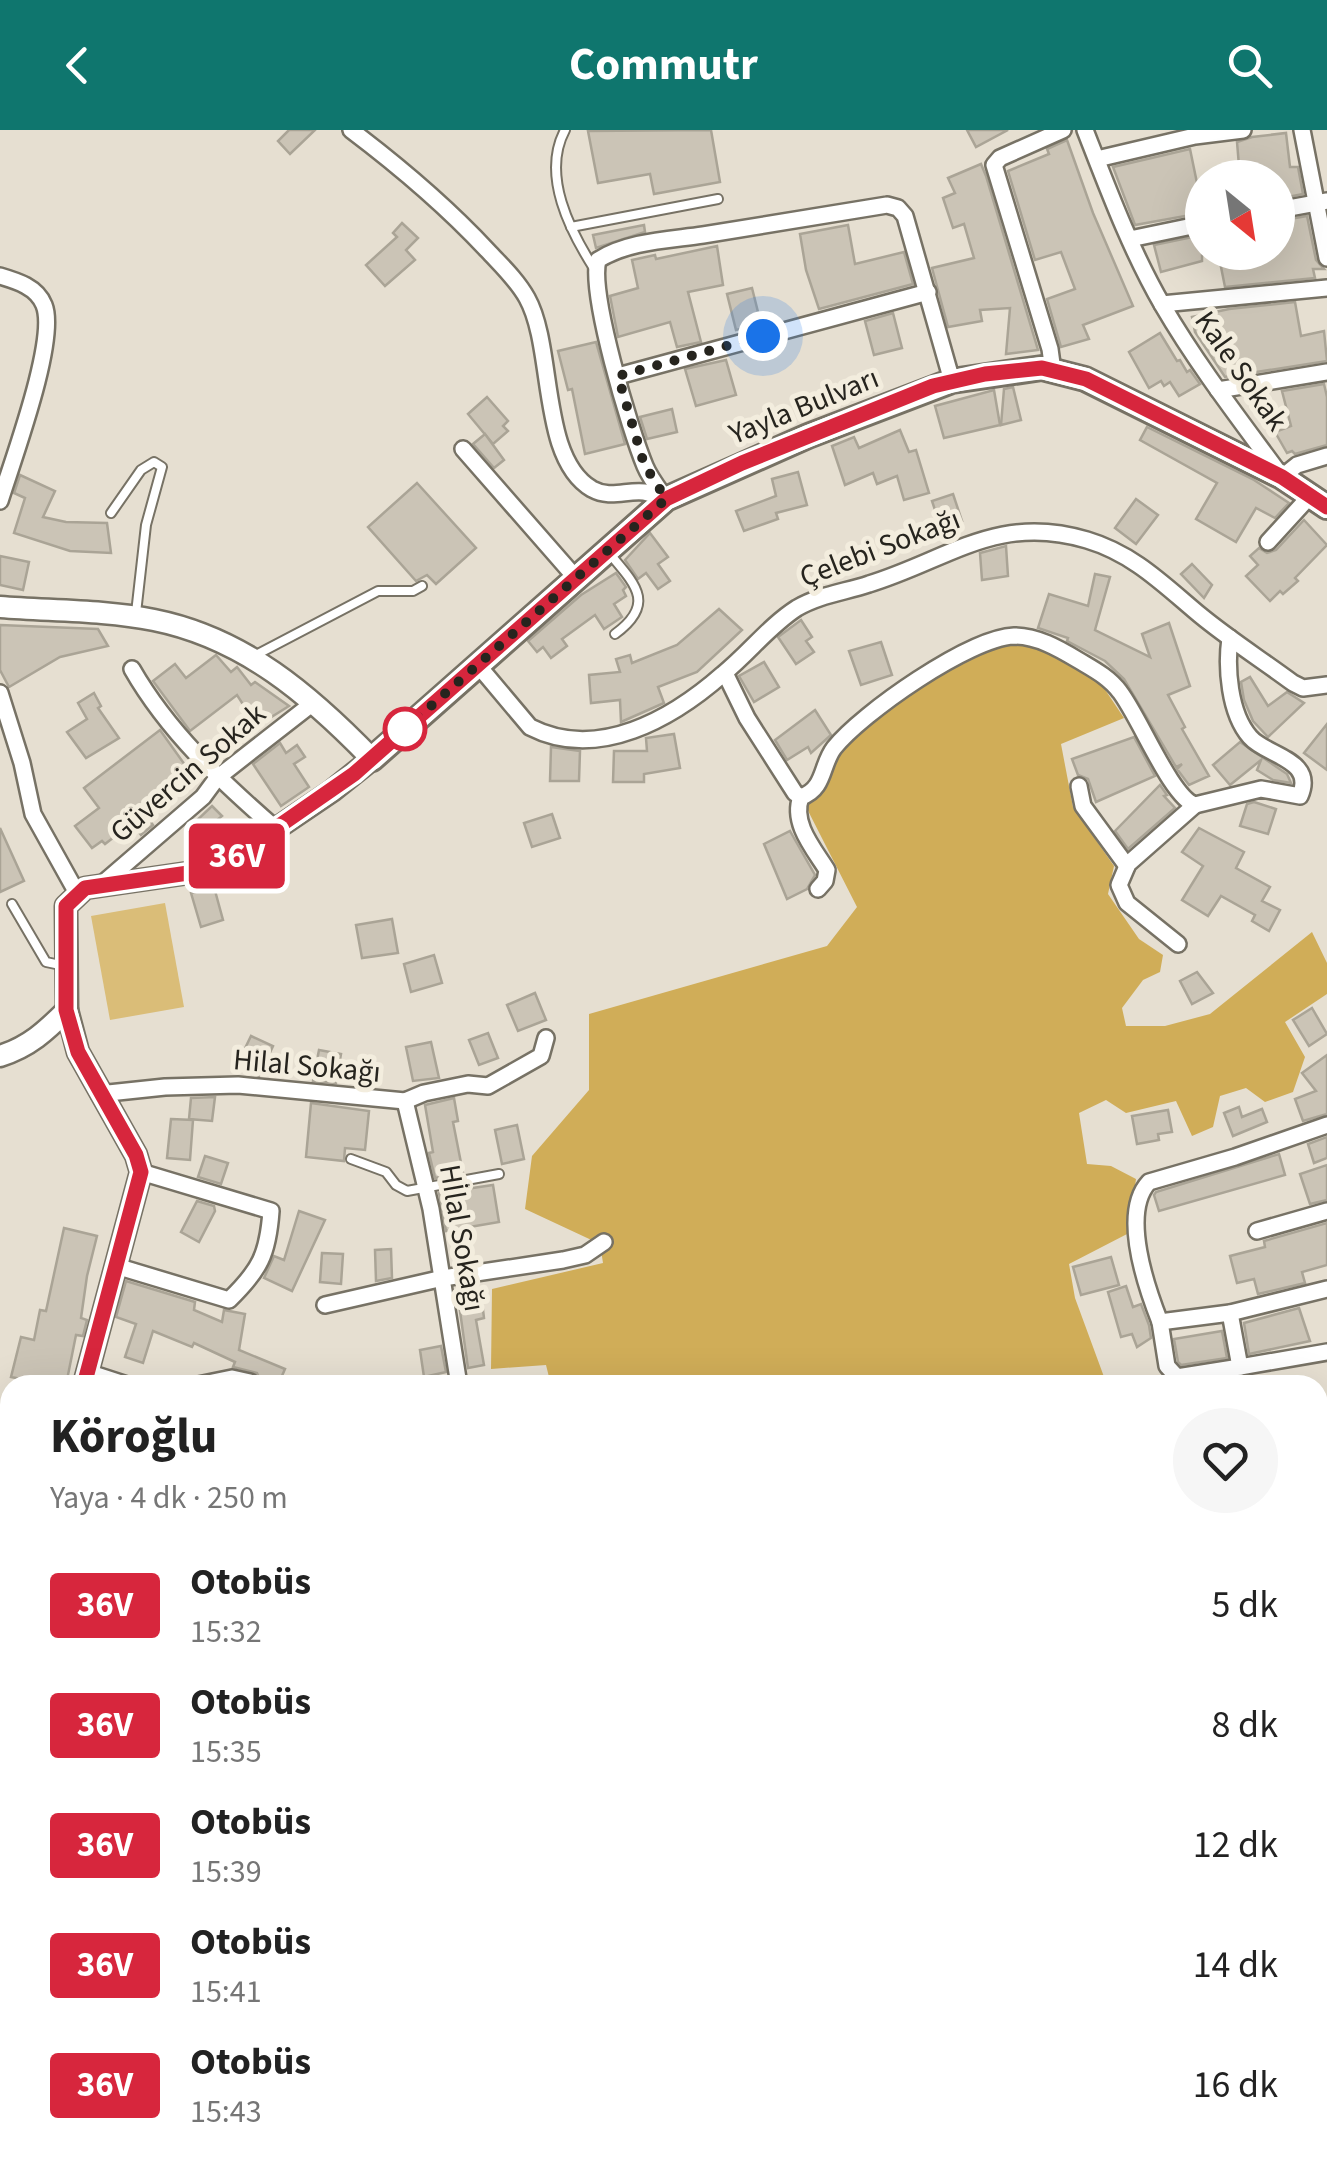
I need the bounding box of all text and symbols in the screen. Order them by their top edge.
text: Commutr [569,33,758,97]
icon: back [50,38,105,93]
icon: search [1222,38,1277,93]
north arrow [1185,160,1295,270]
map controls [1185,160,1295,270]
street label: Kale Sokak [1184,302,1298,440]
your location [738,311,788,361]
street label: Yayla Bulvarı [722,356,885,456]
street label: Çelebi Sokağı [793,498,967,598]
street label: Güvercin Sokak [101,693,275,853]
unlabelled marker [384,708,426,750]
line badge: 36V [180,824,294,888]
text: 36V [209,831,265,881]
street label: Hilal Sokağı [231,1038,383,1094]
street label: Hİlal Sokağı [428,1161,496,1315]
text: Köroğlu [50,1403,217,1471]
button: heart [1173,1408,1278,1513]
text: Yaya · 4 dk · 250 m [50,1475,288,1521]
text: Otobüs [190,1555,311,1609]
text: 5 dk [1212,1578,1278,1632]
text: 36V [77,1580,133,1630]
text: 15:32 [190,1609,262,1655]
text: Otobüs [190,1675,311,1729]
text: 8 dk [1212,1698,1278,1752]
text: 36V [77,1700,133,1750]
text: 15:35 [190,1729,262,1775]
text: Otobüs [190,1795,311,1849]
text: 12 dk [1193,1818,1278,1872]
text: 36V [77,1820,133,1870]
text: 15:39 [190,1849,262,1895]
text: Otobüs [190,1915,311,1969]
text: 14 dk [1193,1938,1278,1992]
text: 36V [77,1940,133,1990]
text: 15:41 [190,1969,262,2015]
text: Otobüs [190,2035,311,2089]
text: 16 dk [1193,2058,1278,2112]
text: 36V [77,2060,133,2110]
text: 15:43 [190,2089,262,2135]

